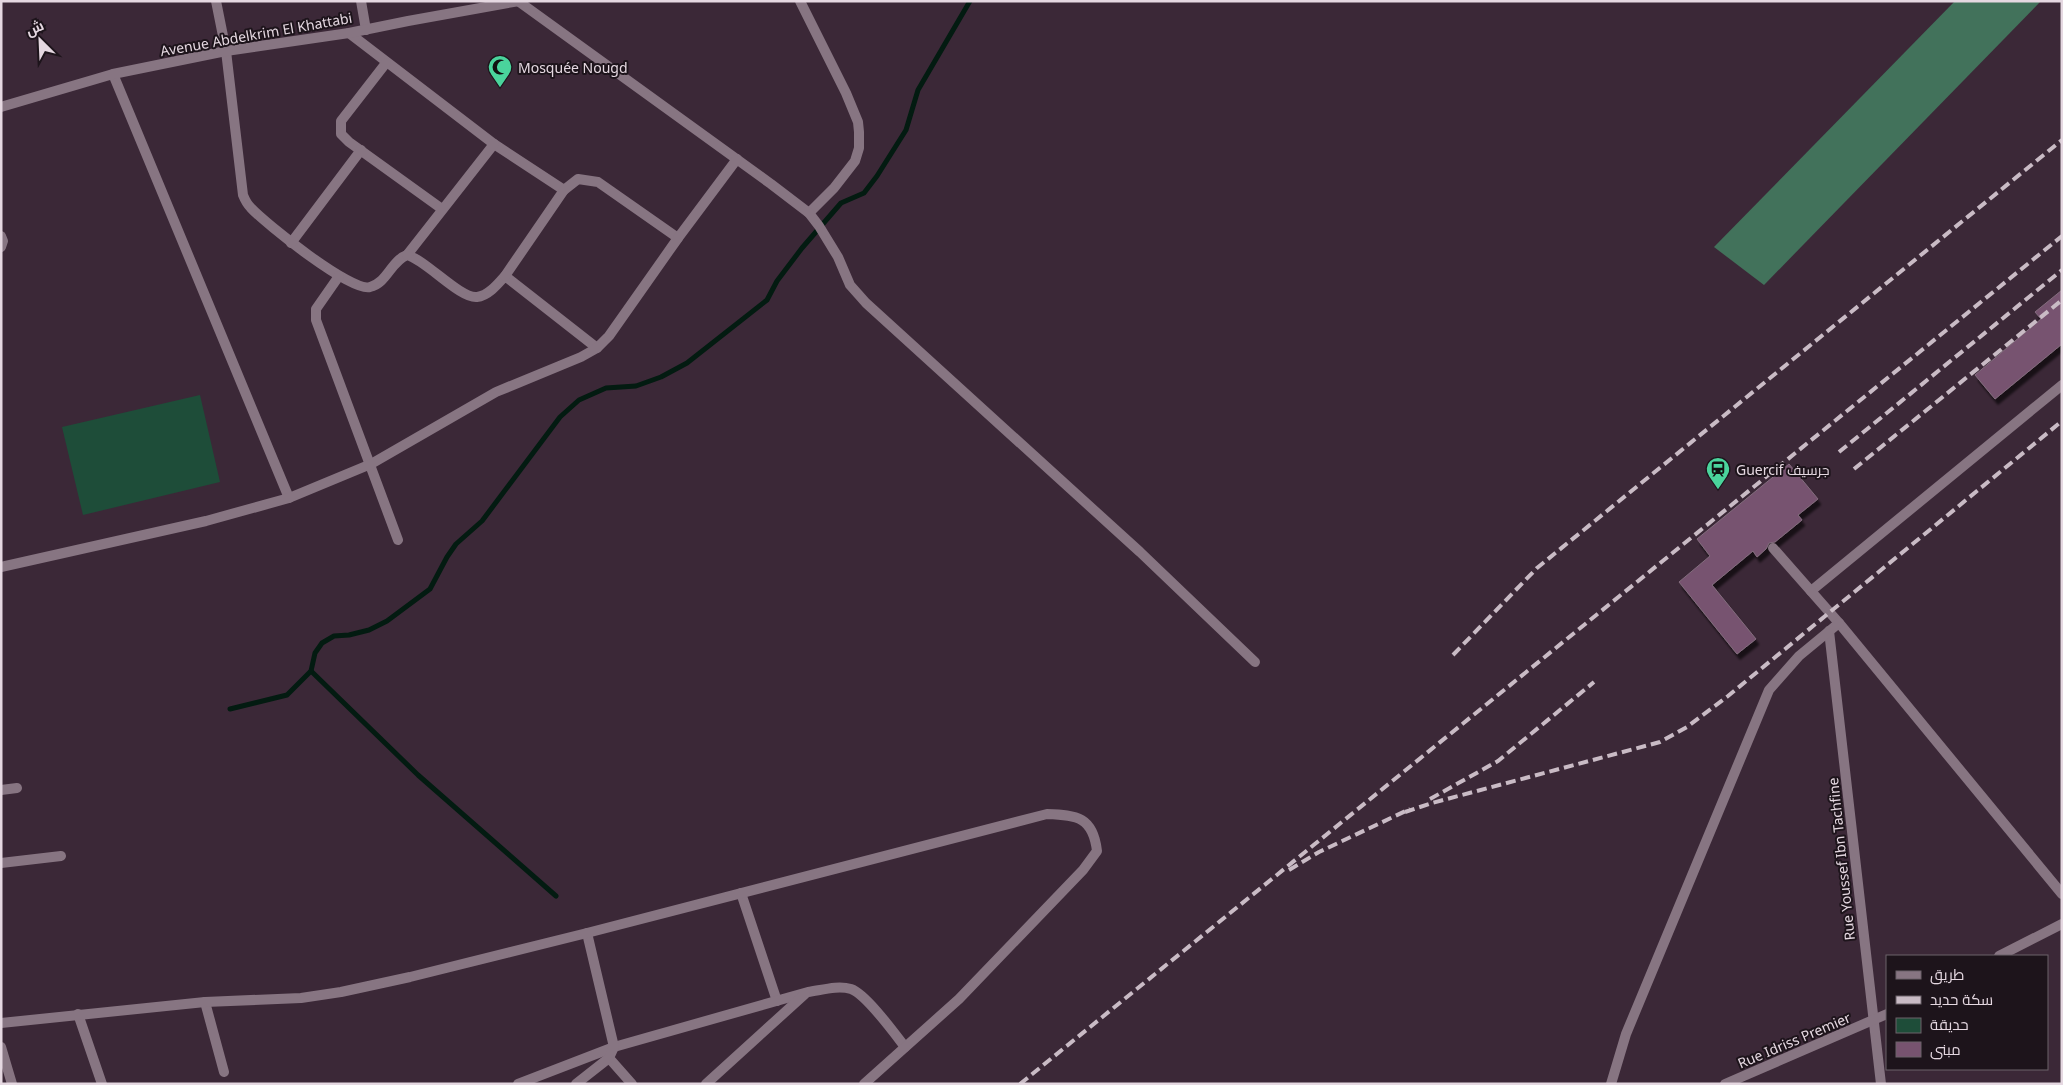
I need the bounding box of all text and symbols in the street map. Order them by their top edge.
street label: Avenue Abdelkrim El Khattabi [159,8,353,60]
north arrow [15,15,65,65]
text: ش [22,15,47,40]
mosque icon: Mosquée Nougd [487,54,513,88]
place label: Mosquée Nougd [518,58,628,77]
station icon: Guercif جرسيف [1705,456,1731,490]
place label: Guercif جرسيف [1736,460,1829,479]
street label: Rue Youssef Ibn Tachfine [1823,777,1859,941]
legend [1886,955,2048,1070]
text: طريق [1930,964,1964,985]
text: سكة حديد [1930,989,1993,1009]
street label: Rue Idriss Premier [1735,1008,1854,1072]
text: حديقة [1930,1014,1969,1034]
text: مبنى [1930,1039,1961,1060]

